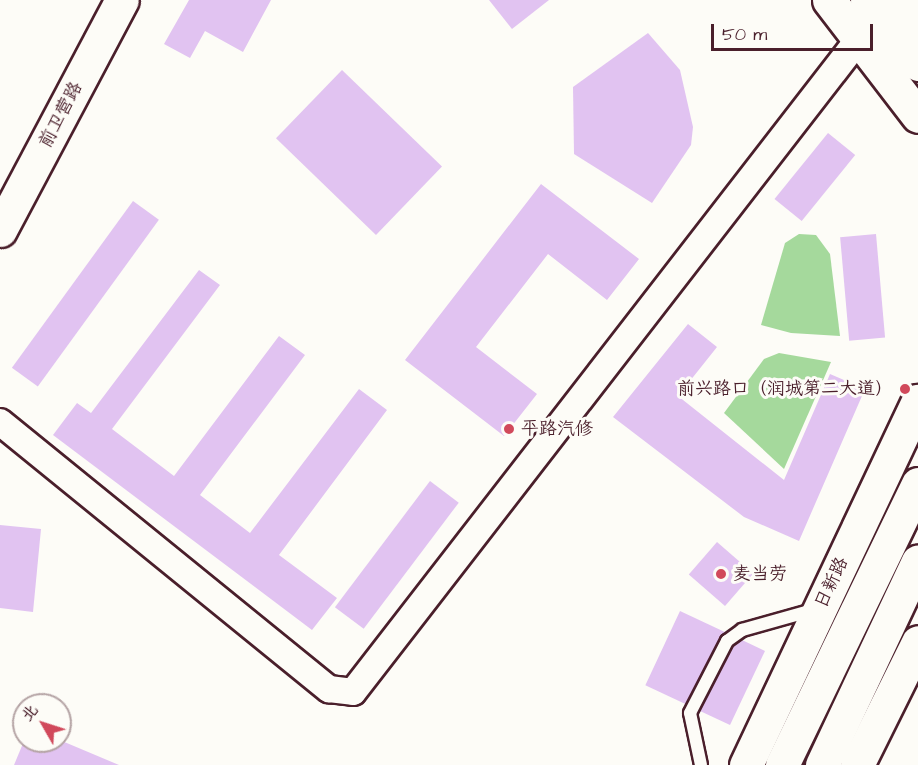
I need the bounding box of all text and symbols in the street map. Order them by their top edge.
scale bar [714,12,876,50]
text: 50 m [722,22,767,47]
street label: 前卫营路 [35,78,87,152]
place label: 前兴路口（润城第二大道） [677,378,893,400]
marker: 前兴路口（润城第二大道） [898,382,912,396]
place label: 平路汽修 [521,418,593,440]
marker: 平路汽修 [502,422,516,436]
street label: 日新路 [811,554,853,612]
place label: 麦当劳 [733,563,787,585]
marker: 麦当劳 [714,567,728,581]
north arrow [12,693,72,753]
text: 北 [16,700,43,726]

